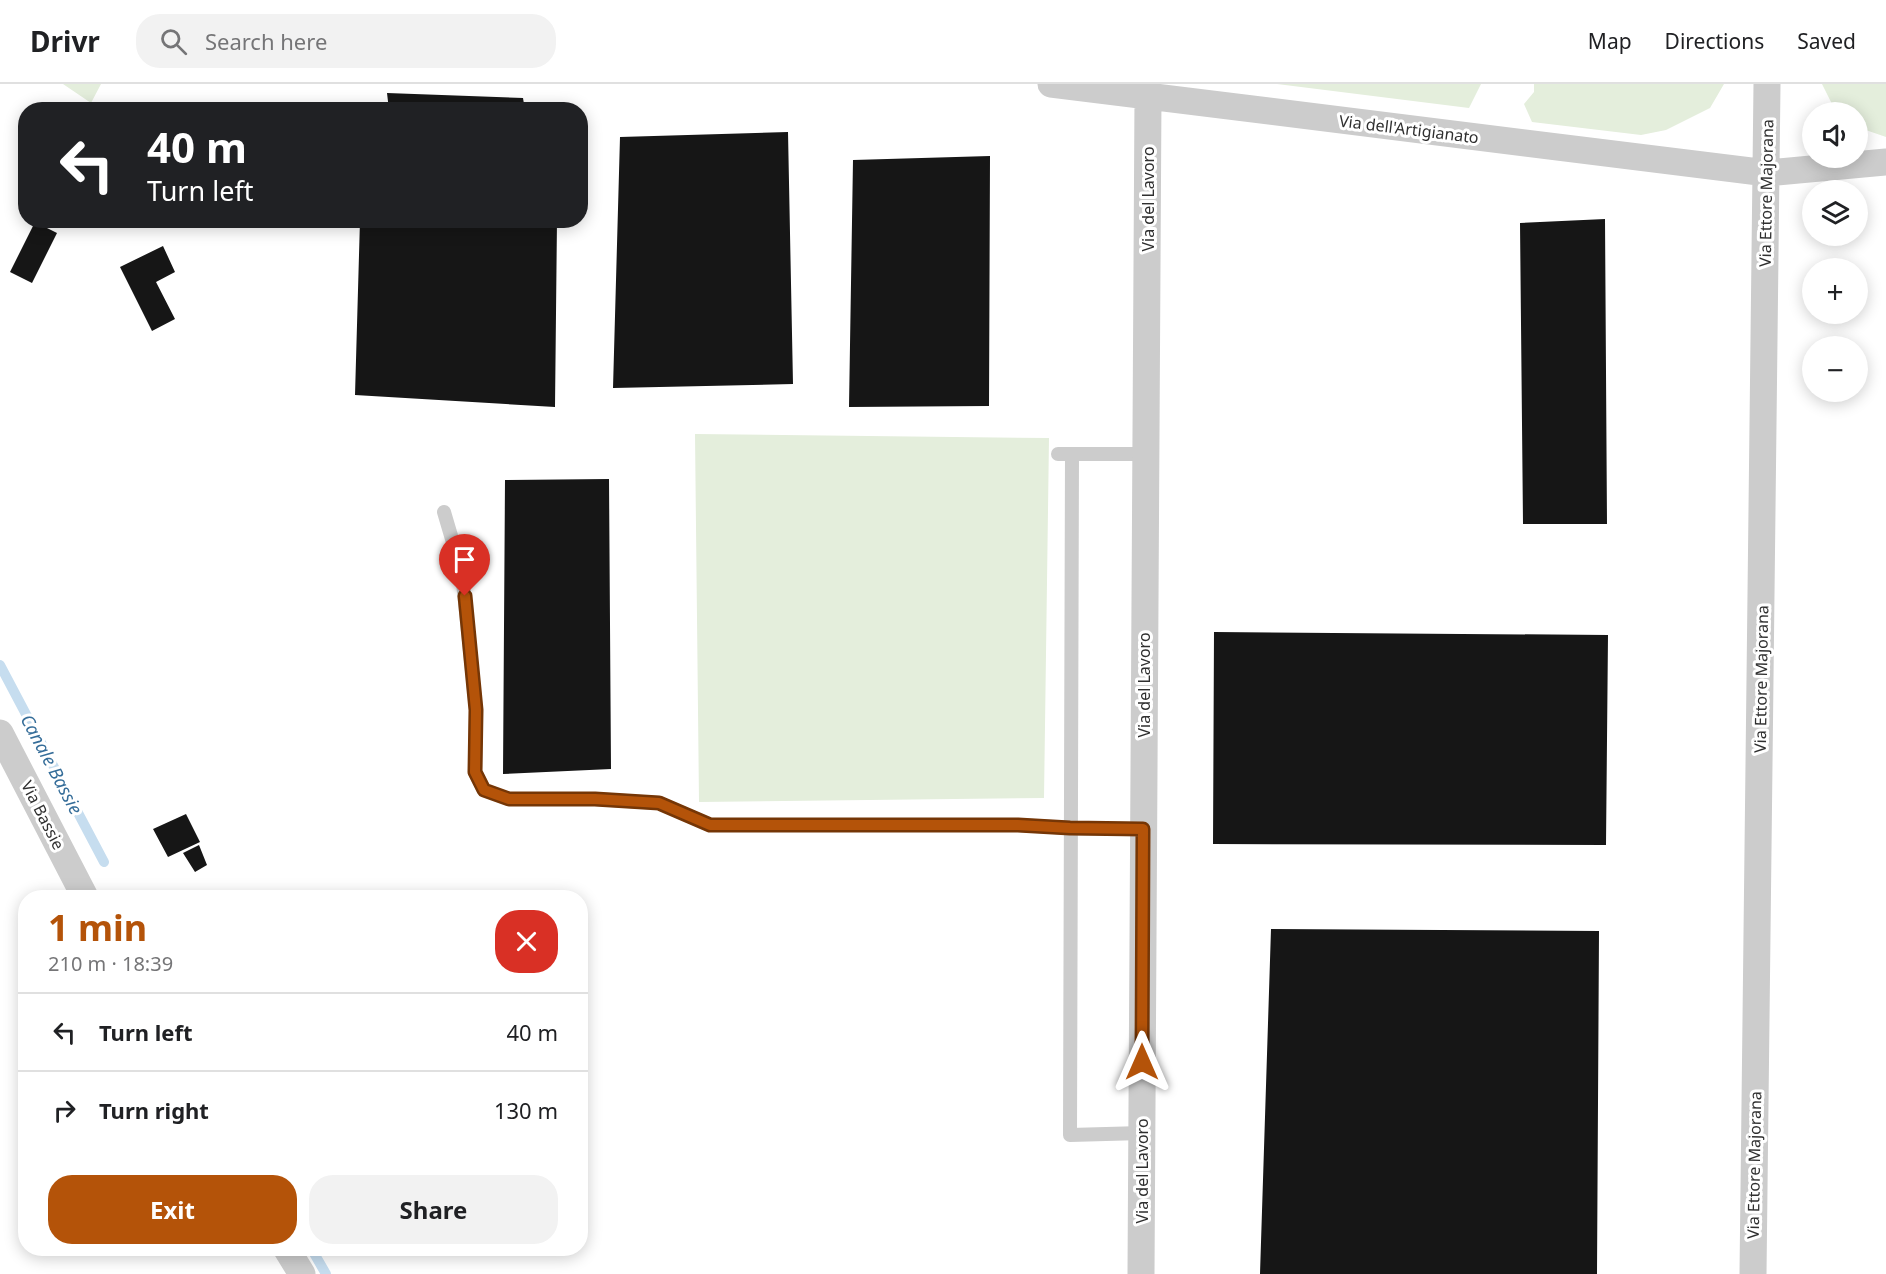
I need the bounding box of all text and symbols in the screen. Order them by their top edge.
search box [136,14,556,68]
text: Drivr [30,22,100,60]
icon: search [157,25,190,58]
text: Search here [205,26,327,56]
text: Map [1588,27,1632,55]
text: Directions [1665,27,1764,55]
text: Saved [1797,27,1856,55]
map controls [1802,102,1868,402]
button: sound [1802,102,1868,168]
street label: Via dell'Artigianato [1338,110,1480,148]
text: 40 m [147,118,247,175]
street label: Via Ettore Majorana [1754,119,1778,267]
icon: left [48,126,126,204]
street label: Via del Lavoro [1137,146,1159,252]
text: Turn left [147,172,253,209]
button: layers [1802,180,1868,246]
button: + [1802,258,1868,324]
button: − [1802,336,1868,402]
pin [439,534,490,596]
icon: arrive [448,543,481,576]
street label: Via Ettore Majorana [1749,605,1773,753]
street label: Via del Lavoro [1133,632,1155,738]
water label: Canale Bassie [16,710,88,818]
street label: Via Bassie [16,777,70,853]
text: 1 min [48,903,147,952]
button: close [495,910,558,973]
text: 210 m · 18:39 [48,950,173,977]
icon: left [48,1016,81,1049]
text: Turn left [99,1017,193,1047]
text: 40 m [507,1017,558,1047]
position arrow [1110,1030,1174,1094]
street label: Via Ettore Majorana [1742,1091,1766,1239]
icon: right [48,1094,81,1127]
text: Turn right [99,1095,209,1125]
text: 130 m [494,1095,558,1125]
street label: Via del Lavoro [1131,1118,1153,1224]
button: Exit [48,1175,297,1244]
button: Share [309,1175,558,1244]

